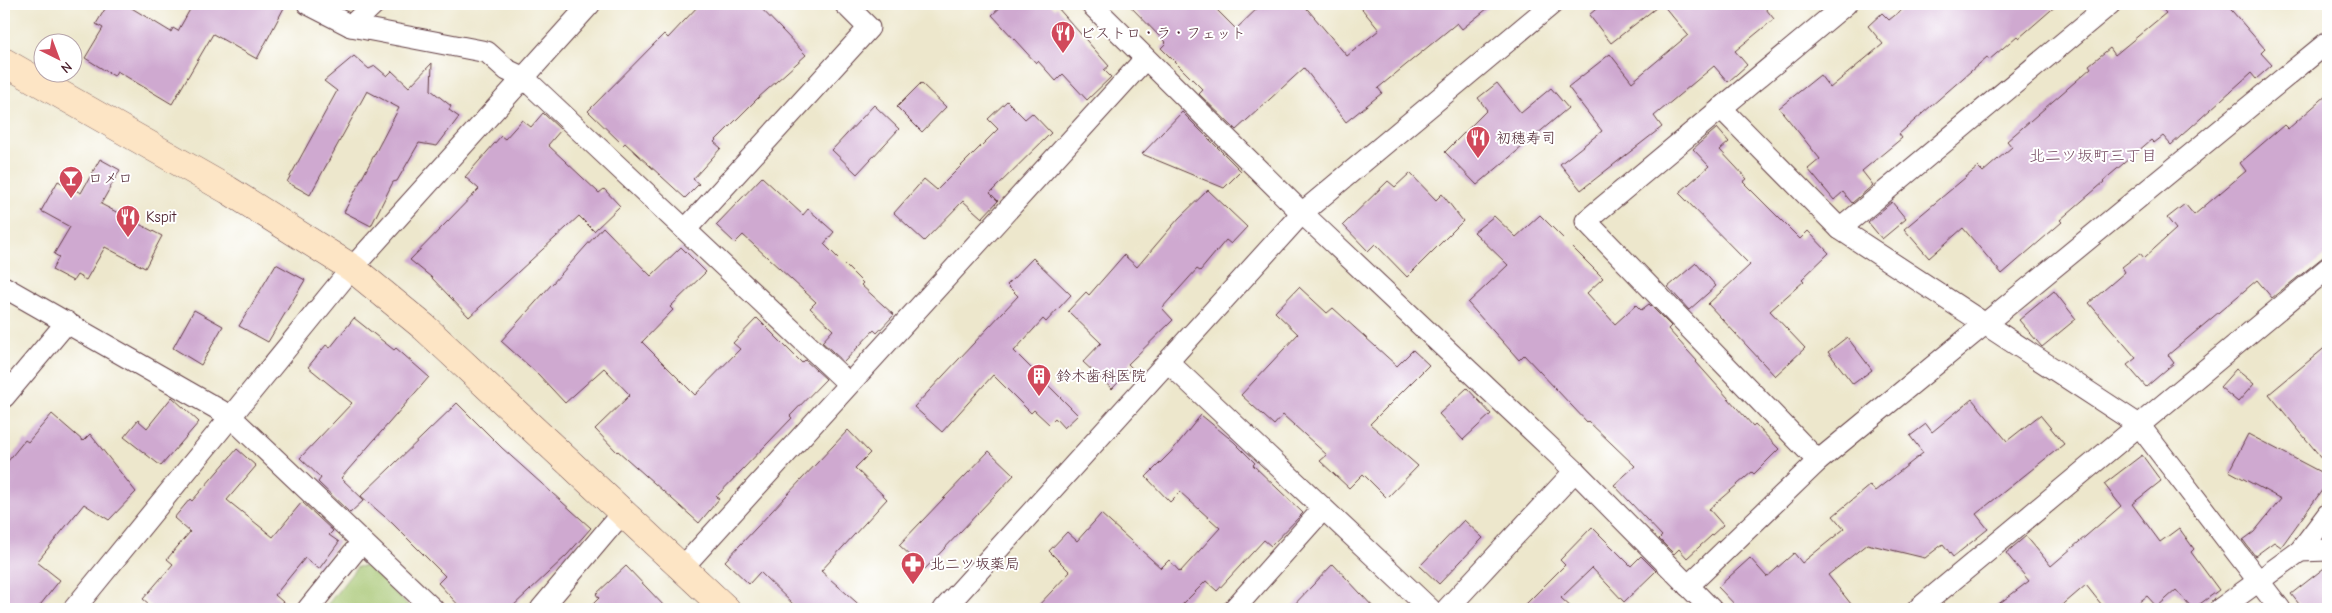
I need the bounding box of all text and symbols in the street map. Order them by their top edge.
restaurant icon: ビストロ・ラ・フェット [1050,20,1076,54]
place label: ビストロ・ラ・フェット [1080,24,1246,42]
north arrow [32,32,82,82]
text: N [57,58,75,77]
restaurant icon: 初穂寿司 [1465,125,1491,159]
place label: 初穂寿司 [1496,129,1556,147]
district label: 北二ツ坂町三丁目 [2029,147,2157,165]
bar icon: ロメロ [58,165,84,199]
place label: ロメロ [88,169,133,187]
restaurant icon: Kspit [115,204,141,238]
place label: Kspit [146,208,177,226]
building icon: 鈴木歯科医院 [1026,363,1052,397]
place label: 鈴木歯科医院 [1056,367,1146,385]
pharmacy icon: 北二ツ坂薬局 [900,551,926,585]
place label: 北二ツ坂薬局 [930,555,1020,573]

